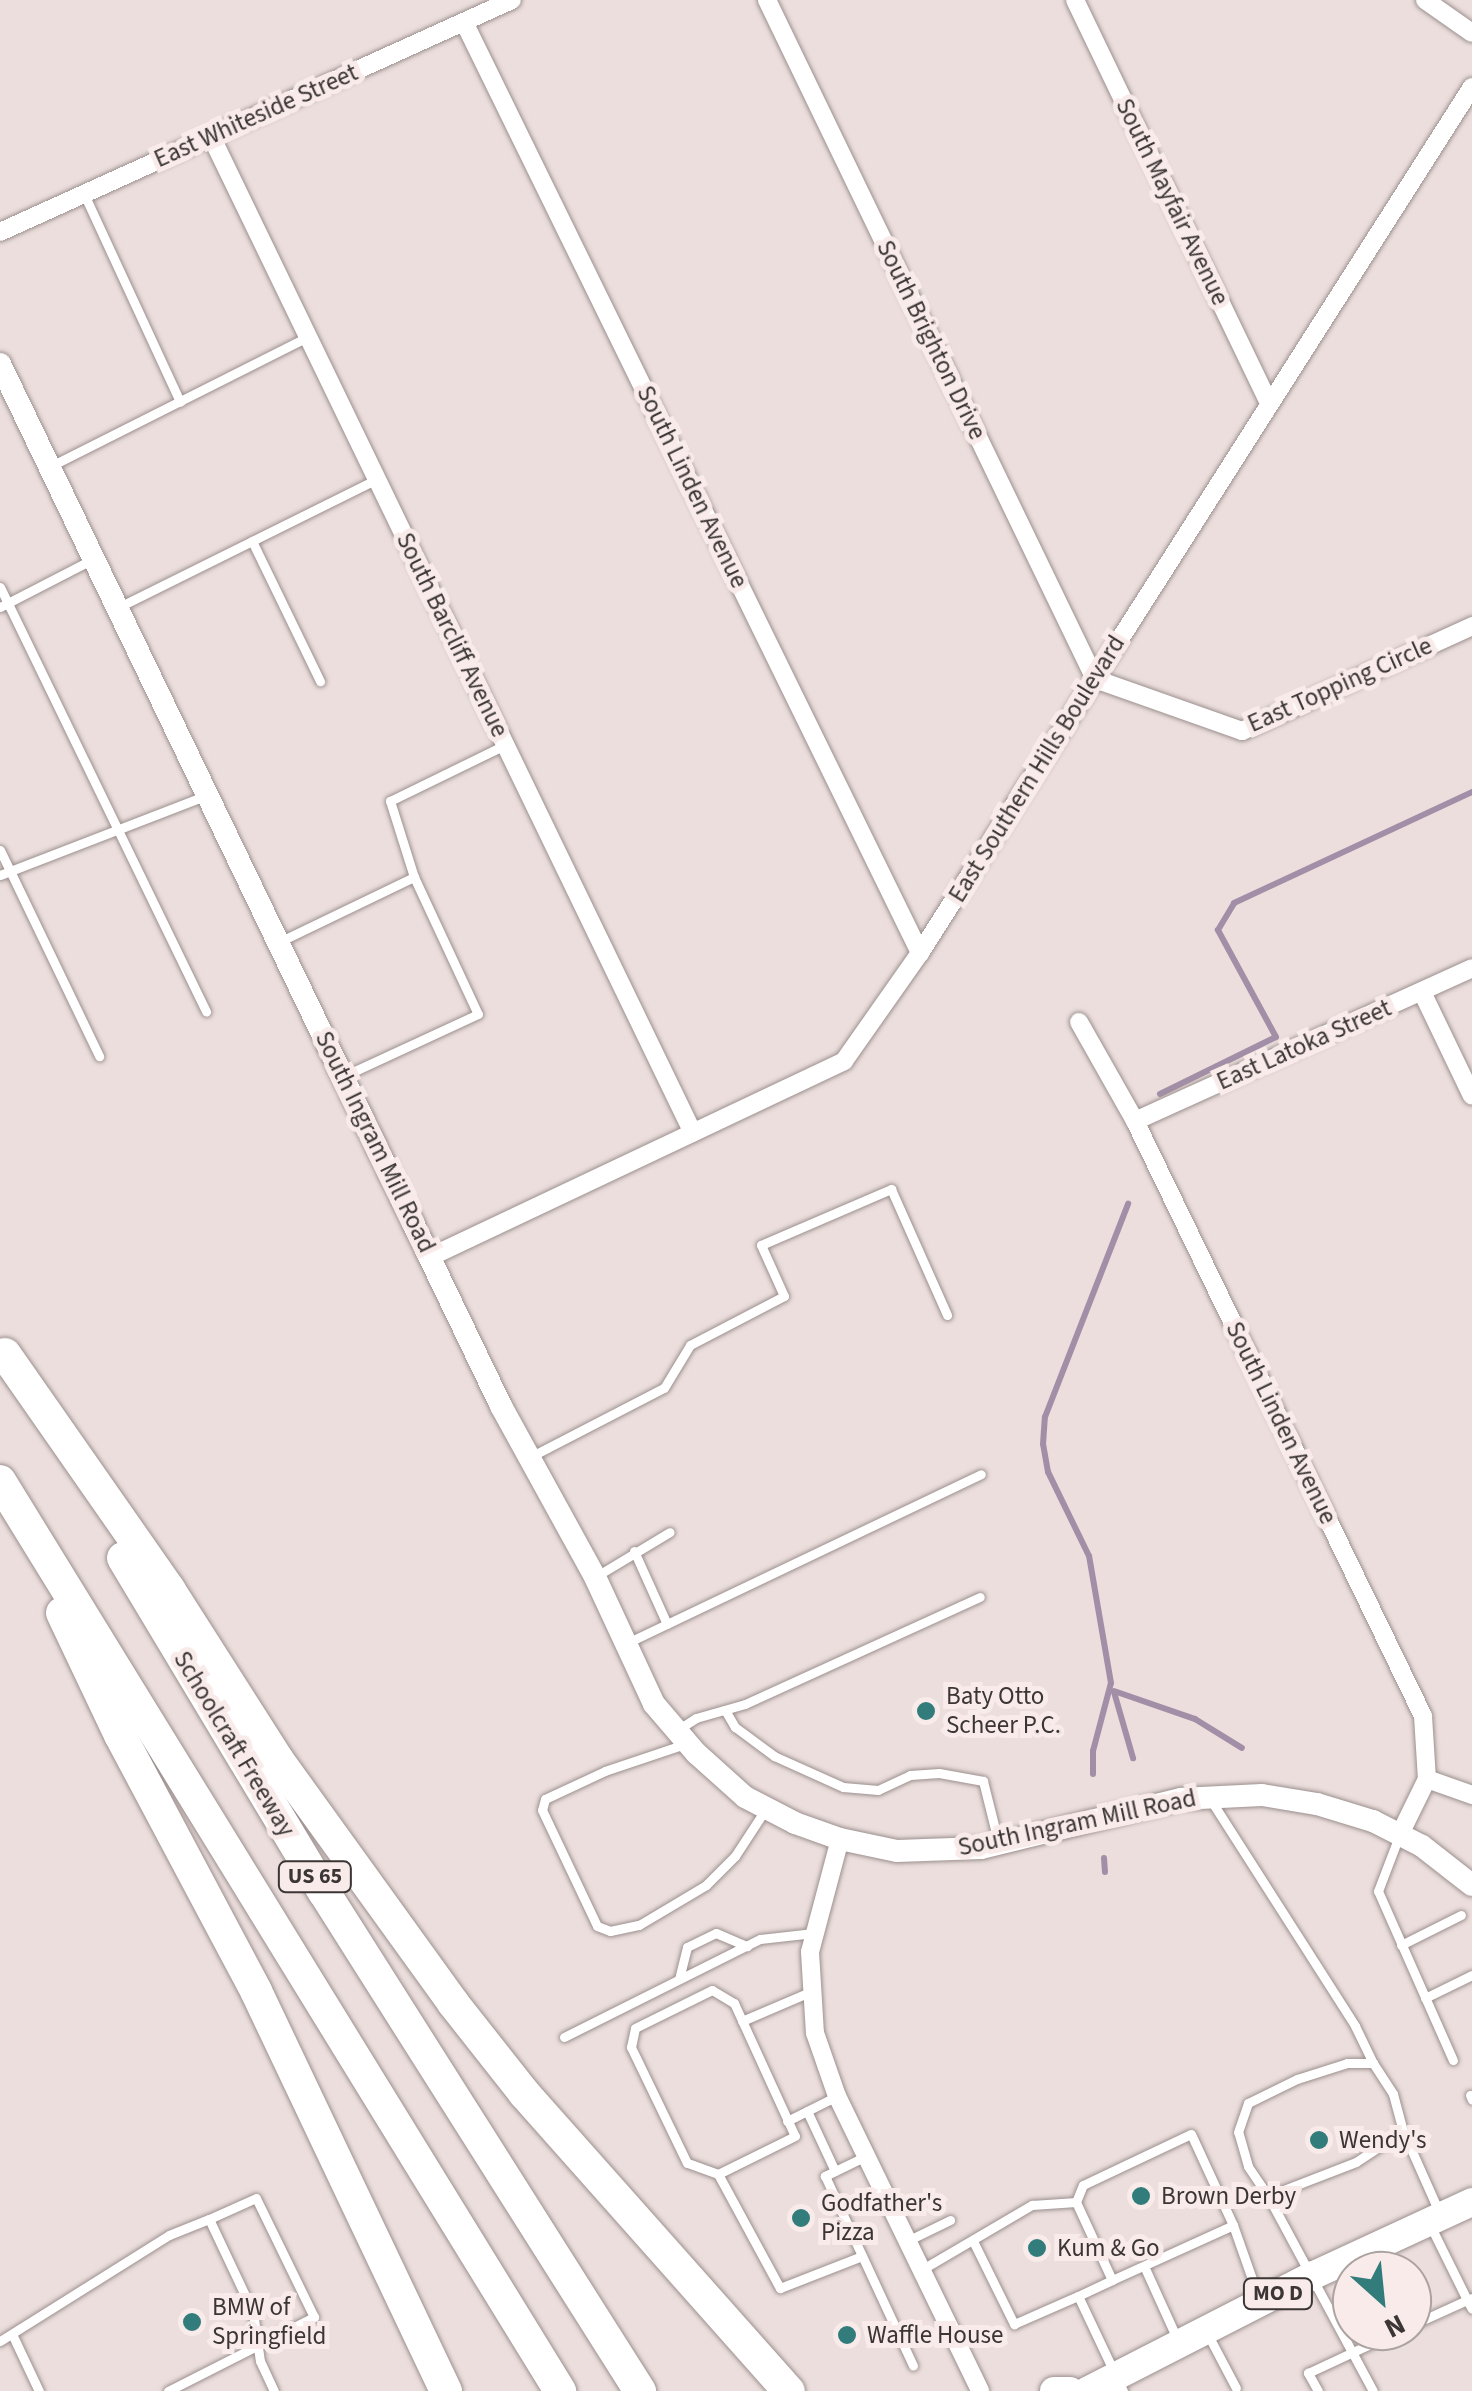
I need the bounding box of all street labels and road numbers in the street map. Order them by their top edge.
street label: East Whiteside Street [150,58,362,174]
street label: South Mayfair Avenue [1109,94,1235,310]
street label: South Brighton Drive [870,236,992,444]
street label: South Linden Avenue [630,381,754,593]
street label: South Barcliff Avenue [389,528,515,742]
street label: East Southern Hills Boulevard [942,630,1132,908]
street label: East Topping Circle [1243,631,1437,739]
street label: East Latoka Street [1212,993,1396,1097]
street label: South Ingram Mill Road [308,1026,442,1258]
street label: South Linden Avenue [1219,1317,1343,1529]
street label: Schoolcraft Freeway [167,1646,301,1842]
street label: South Ingram Mill Road [955,1783,1199,1863]
road number: US 65 [278,1860,352,1894]
road number: MO D [1240,2277,1316,2311]

